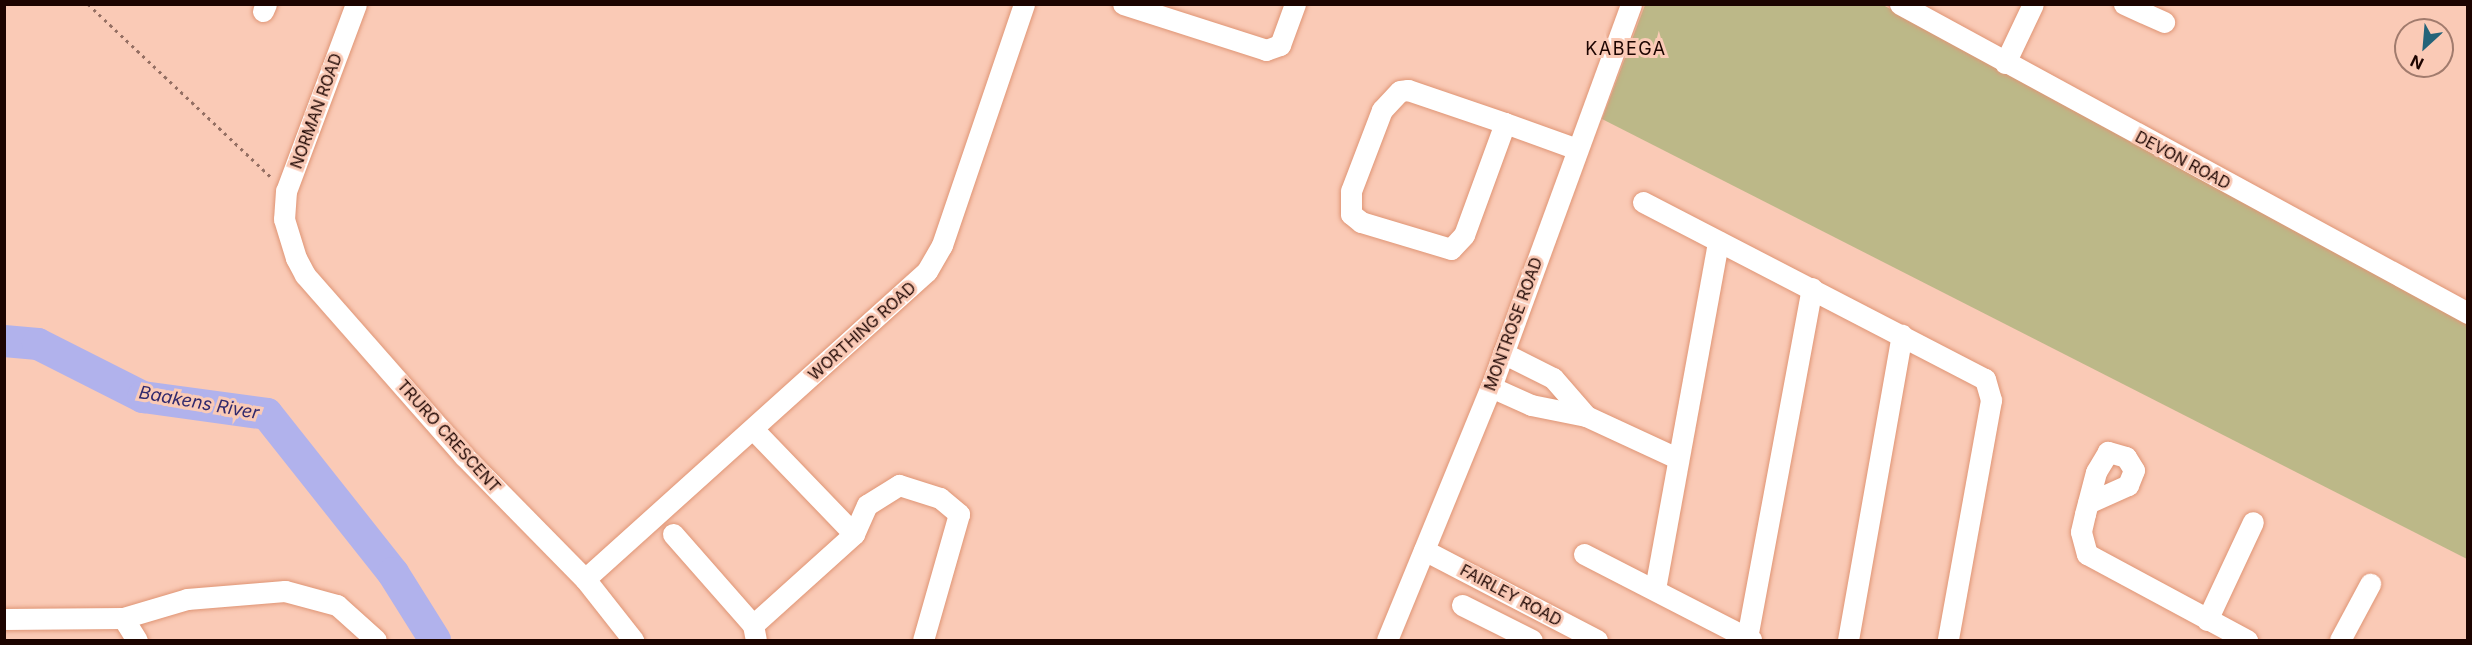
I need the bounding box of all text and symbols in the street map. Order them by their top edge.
north arrow [2394,18,2454,78]
district label: KABEGA [1585,38,1667,60]
street label: NORMAN ROAD [286,51,346,171]
text: N [2407,51,2427,74]
street label: DEVON ROAD [2132,127,2234,193]
street label: MONTROSE ROAD [1480,255,1546,393]
street label: WORTHING ROAD [804,278,920,384]
street label: TRURO CRESCENT [393,376,505,496]
water label: Baakens River [137,382,261,424]
street label: FAIRLEY ROAD [1457,560,1565,630]

